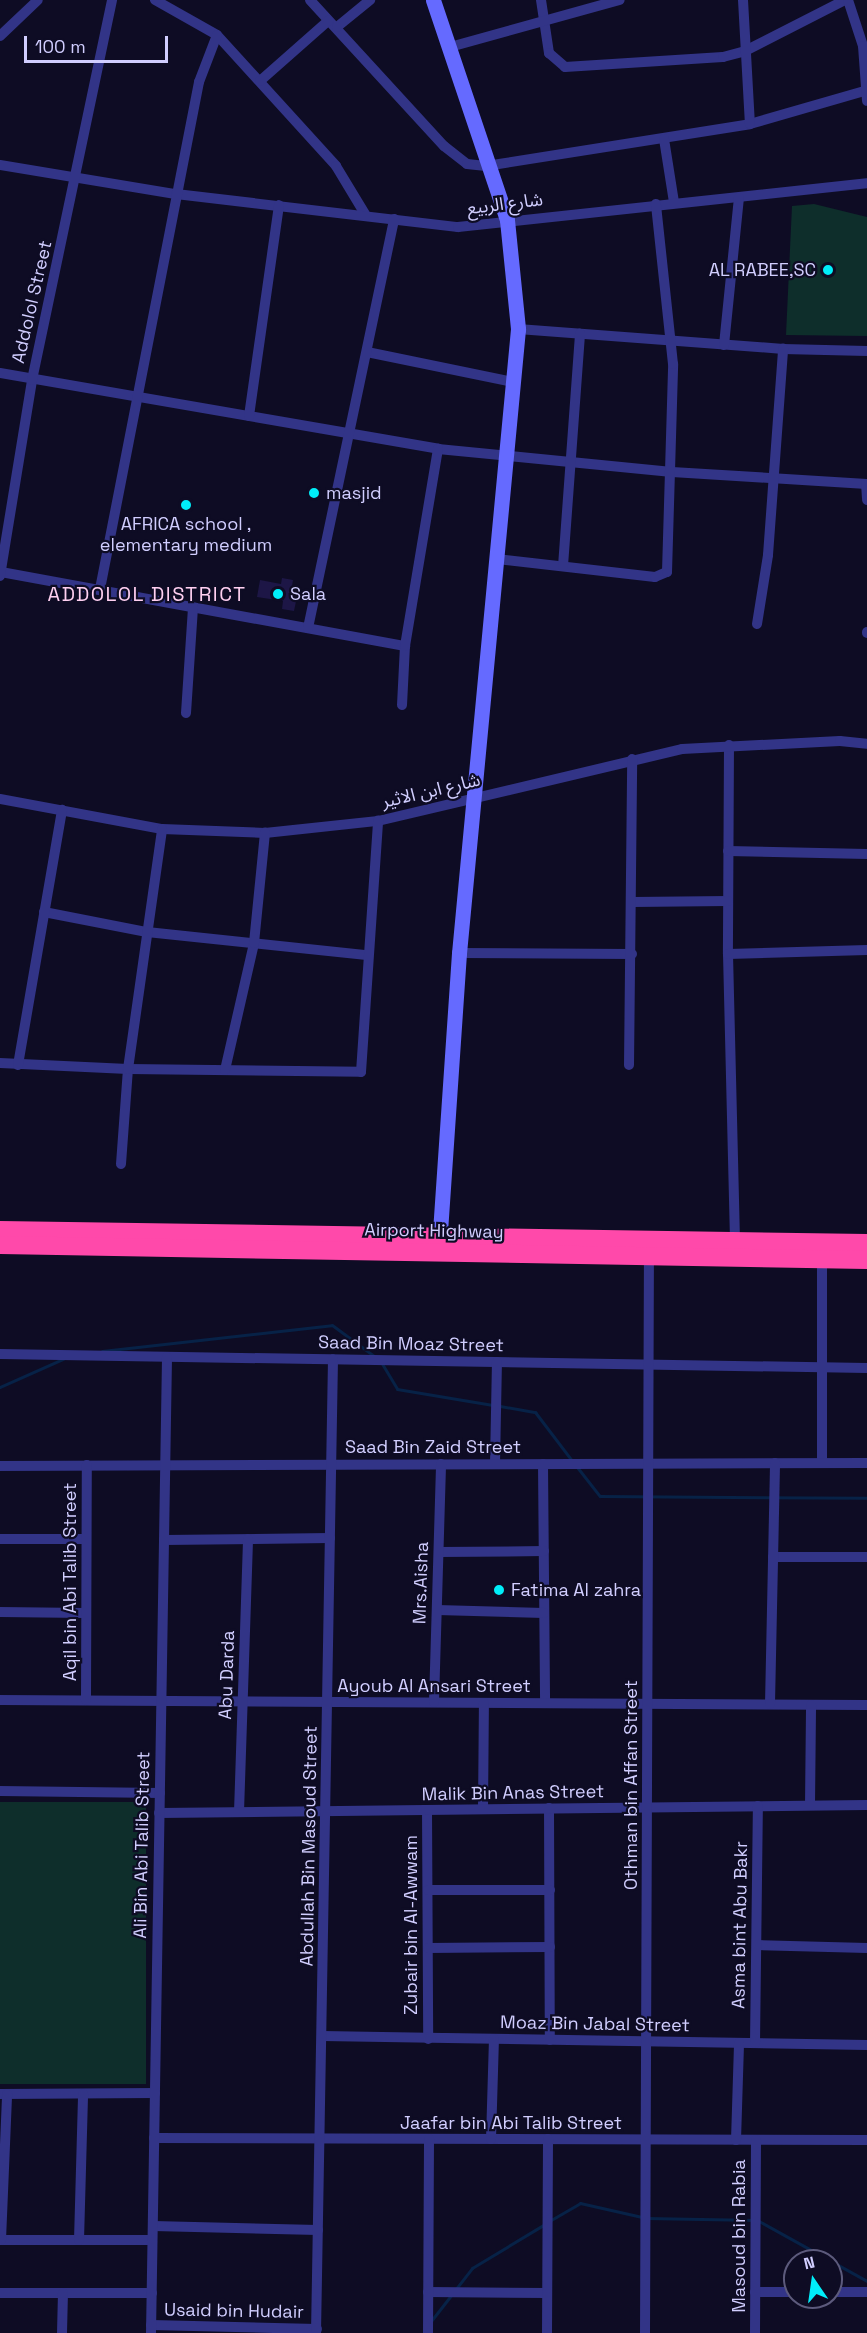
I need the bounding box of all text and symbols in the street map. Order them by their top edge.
scale bar [27,24,171,62]
text: 100 m [35,35,86,58]
street label: شارع الربيع [466,189,544,219]
street label: Addolol Street [7,239,57,365]
place label: AL RABEE,SC [708,259,816,281]
marker: AL RABEE,SC [821,263,835,277]
place label: masjid [326,482,382,504]
marker: masjid [307,486,321,500]
marker: AFRICA school , elementary medium [179,498,193,512]
place label: AFRICA school , elementary medium [100,514,272,556]
district label: ADDOLOL DISTRICT [47,582,247,606]
place label: Sala [290,583,326,605]
marker: Sala [271,587,285,601]
street label: شارع ابن الاثير [380,769,482,813]
street label: Airport Highway [364,1219,504,1243]
street label: Saad Bin Moaz Street [318,1332,504,1356]
street label: Saad Bin Zaid Street [345,1436,521,1458]
street label: Aqil bin Abi Talib Street [59,1482,81,1682]
street label: Mrs.Aisha [409,1541,433,1625]
place label: Fatima Al zahra [511,1579,641,1601]
marker: Fatima Al zahra [492,1583,506,1597]
street label: Abu Darda [215,1630,239,1720]
street label: Ayoub Al Ansari Street [337,1675,531,1697]
street label: Othman bin Affan Street [620,1680,642,1890]
street label: Abdullah Bin Masoud Street [296,1725,322,1967]
street label: Ali Bin Abi Talib Street [130,1751,154,1939]
street label: Malik Bin Anas Street [421,1781,605,1805]
street label: Zubair bin Al-Awwam [400,1835,422,2015]
street label: Asma bint Abu Bakr [728,1841,752,2009]
street label: Moaz Bin Jabal Street [500,2012,690,2036]
street label: Jaafar bin Abi Talib Street [400,2112,622,2134]
street label: Masoud bin Rabia [728,2159,750,2313]
north arrow [783,2249,843,2309]
text: N [802,2251,817,2274]
street label: Usaid bin Hudair [164,2299,304,2323]

